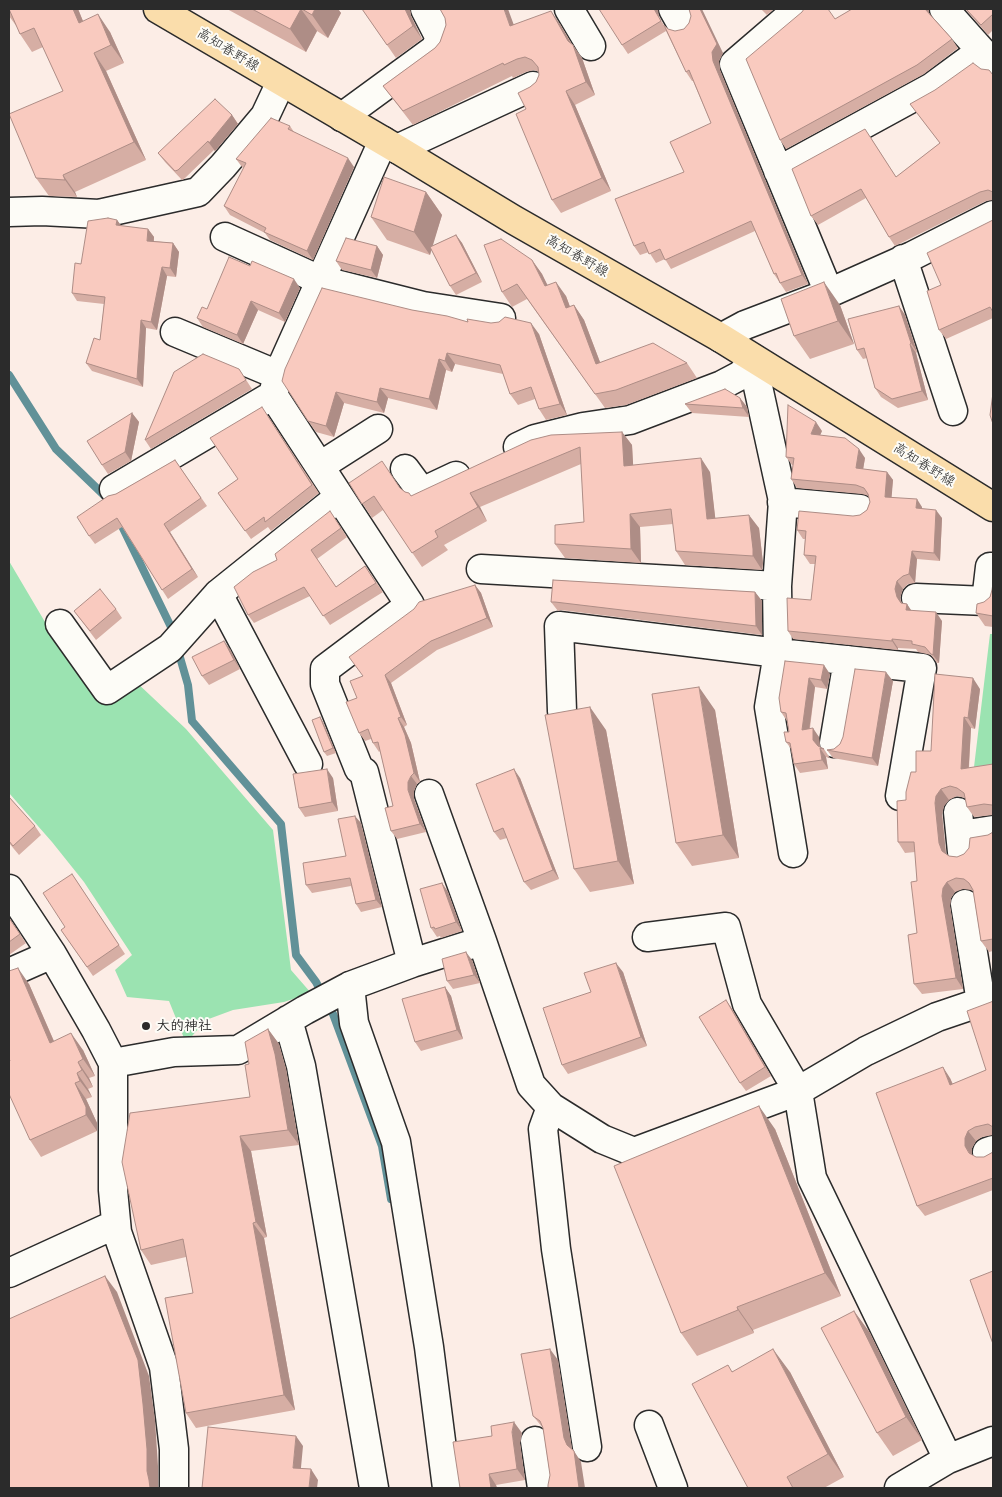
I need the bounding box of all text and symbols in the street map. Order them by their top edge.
street label: 高知春野線 [194,25,262,75]
street label: 高知春野線 [542,231,612,281]
street label: 高知春野線 [890,439,958,491]
place label: 大的神社 [156,1018,212,1034]
marker: 大的神社 [140,1020,152,1032]

